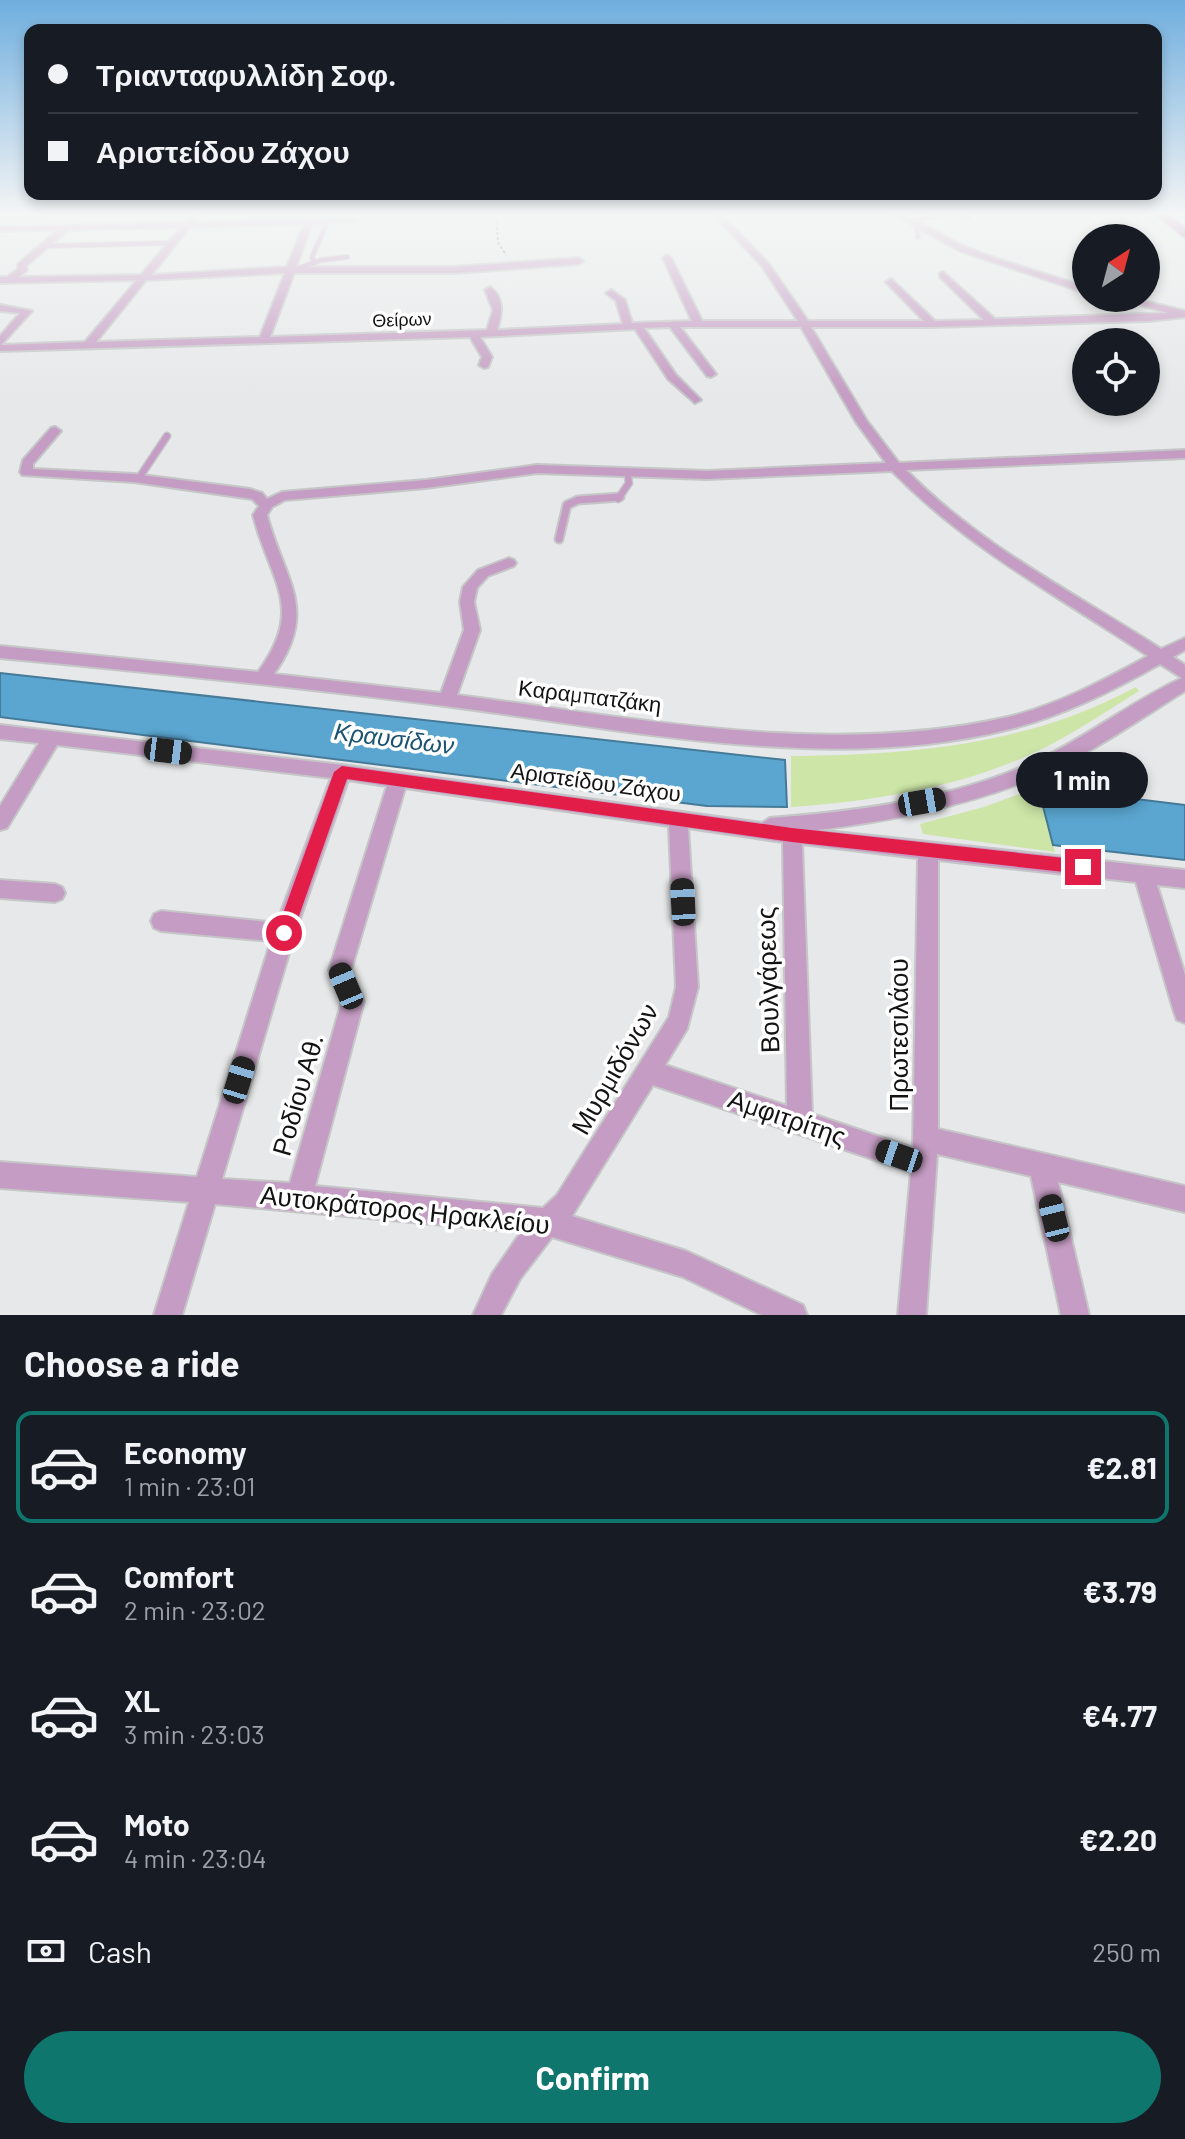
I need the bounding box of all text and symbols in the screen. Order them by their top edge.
text: Τριανταφυλλίδη Σοφ. [96,56,396,92]
text: Αριστείδου Ζάχου [96,133,350,169]
north arrow [1072,224,1160,312]
map controls [1072,224,1160,416]
street label: Θείρων [372,307,432,331]
button: locate [1072,328,1160,416]
street label: Καραμπατζάκη [517,673,663,718]
water label: Κραυσίδων [333,716,456,759]
car [143,736,193,766]
callout: 1 min [1017,751,1149,807]
street label: Αριστείδου Ζάχου [509,756,683,807]
text: 1 min [1054,764,1110,795]
car [896,786,948,818]
route end [1065,849,1101,885]
car [670,877,696,927]
street label: Βουλγάρεως [748,906,785,1054]
route start [266,915,302,951]
street label: Πρωτεσιλάου [882,958,913,1112]
car [326,959,366,1013]
street label: Μυρμιδόνων [564,997,664,1139]
street label: Ροδίου Αθ. [264,1030,329,1159]
car [221,1054,257,1106]
street label: Αμφιτρίτης [725,1082,850,1151]
car [872,1137,926,1175]
street label: Αυτοκράτορος Ηρακλείου [259,1178,551,1239]
car [1037,1192,1071,1244]
text: Choose a ride [24,1341,240,1384]
icon: car [28,1431,100,1503]
text: Economy [124,1434,247,1470]
text: €2.81 [1087,1449,1157,1485]
text: 1 min · 23:01 [124,1470,255,1501]
icon: car [28,1555,100,1627]
text: Comfort [124,1558,234,1594]
text: €3.79 [1083,1573,1157,1609]
text: 2 min · 23:02 [124,1594,266,1625]
icon: car [28,1679,100,1751]
text: XL [124,1682,160,1718]
text: €4.77 [1082,1697,1157,1733]
text: 3 min · 23:03 [124,1718,265,1749]
icon: car [28,1803,100,1875]
text: Moto [124,1806,190,1842]
text: €2.20 [1079,1821,1157,1857]
text: 4 min · 23:04 [124,1842,267,1873]
icon: cash [24,1929,68,1973]
text: Cash [88,1933,152,1969]
text: 250 m [1092,1936,1161,1967]
button: Confirm [24,2031,1161,2123]

